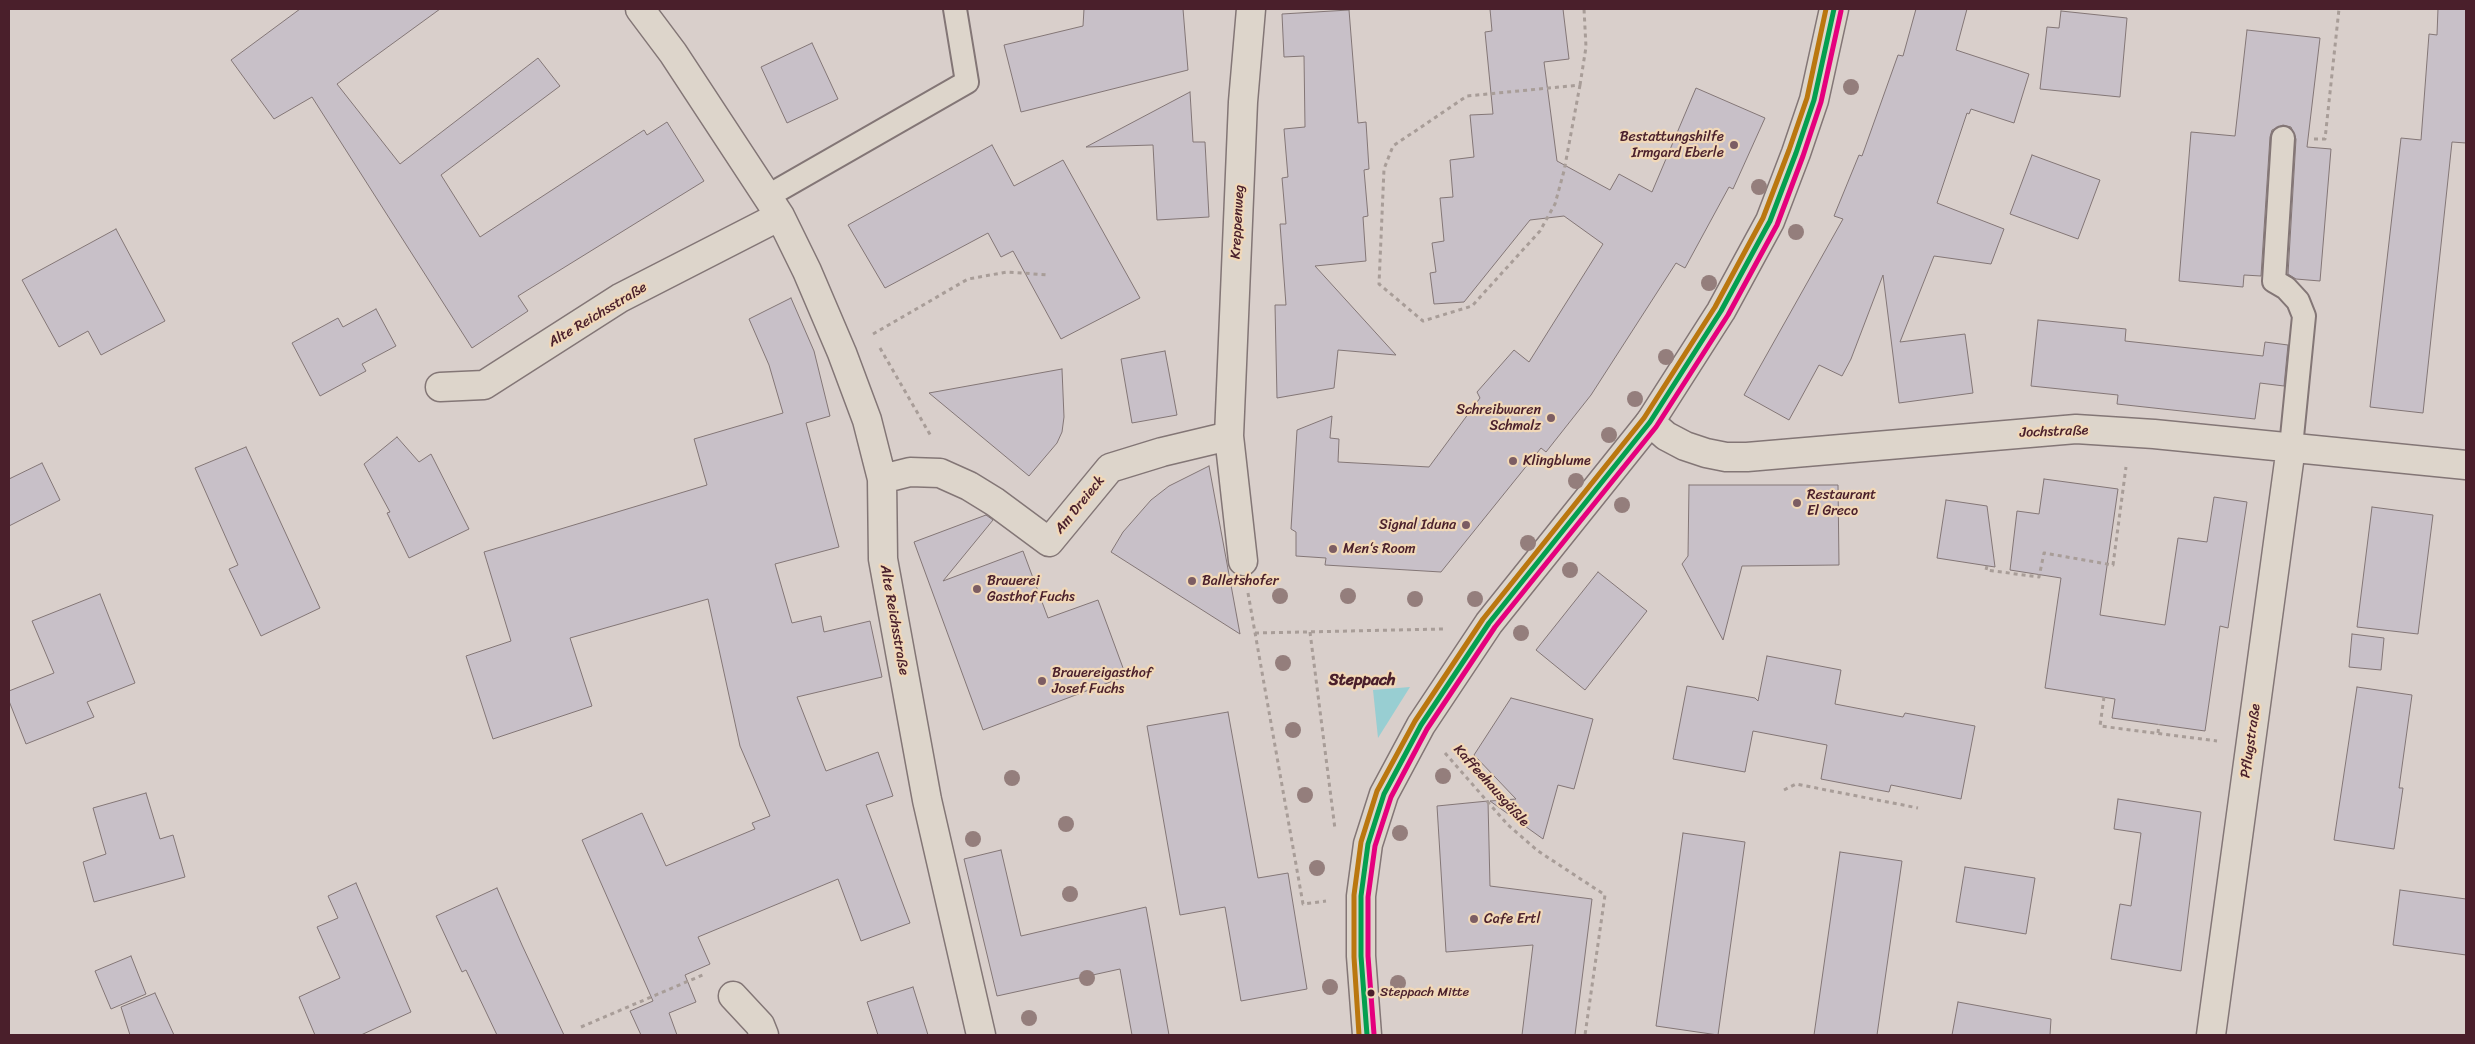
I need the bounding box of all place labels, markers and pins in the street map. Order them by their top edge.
place label: Bestattungshilfe Irmgard Eberle [1620,129,1724,162]
marker: Bestattungshilfe Irmgard Eberle [1728,139,1740,151]
place label: Schreibwaren Schmalz [1456,402,1541,434]
marker: Schreibwaren Schmalz [1545,412,1557,424]
place label: Klingblume [1523,453,1591,469]
marker: Klingblume [1507,455,1519,467]
place label: Restaurant El Greco [1807,487,1876,520]
marker: Restaurant El Greco [1791,497,1803,509]
place label: Signal Iduna [1379,517,1456,533]
marker: Signal Iduna [1460,519,1472,531]
place label: Men‘s Room [1343,541,1416,557]
marker: Men‘s Room [1327,543,1339,555]
place label: Brauerei Gasthof Fuchs [987,573,1075,606]
place label: Balletshofer [1202,573,1278,589]
marker: Balletshofer [1186,575,1198,587]
marker: Brauerei Gasthof Fuchs [971,583,983,595]
place label: Brauereigasthof Josef Fuchs [1052,665,1152,698]
marker: Brauereigasthof Josef Fuchs [1036,675,1048,687]
place label: Cafe Ertl [1484,911,1540,927]
marker: Cafe Ertl [1468,913,1480,925]
place label: Steppach Mitte [1380,985,1469,1001]
marker: Steppach Mitte [1366,988,1376,998]

